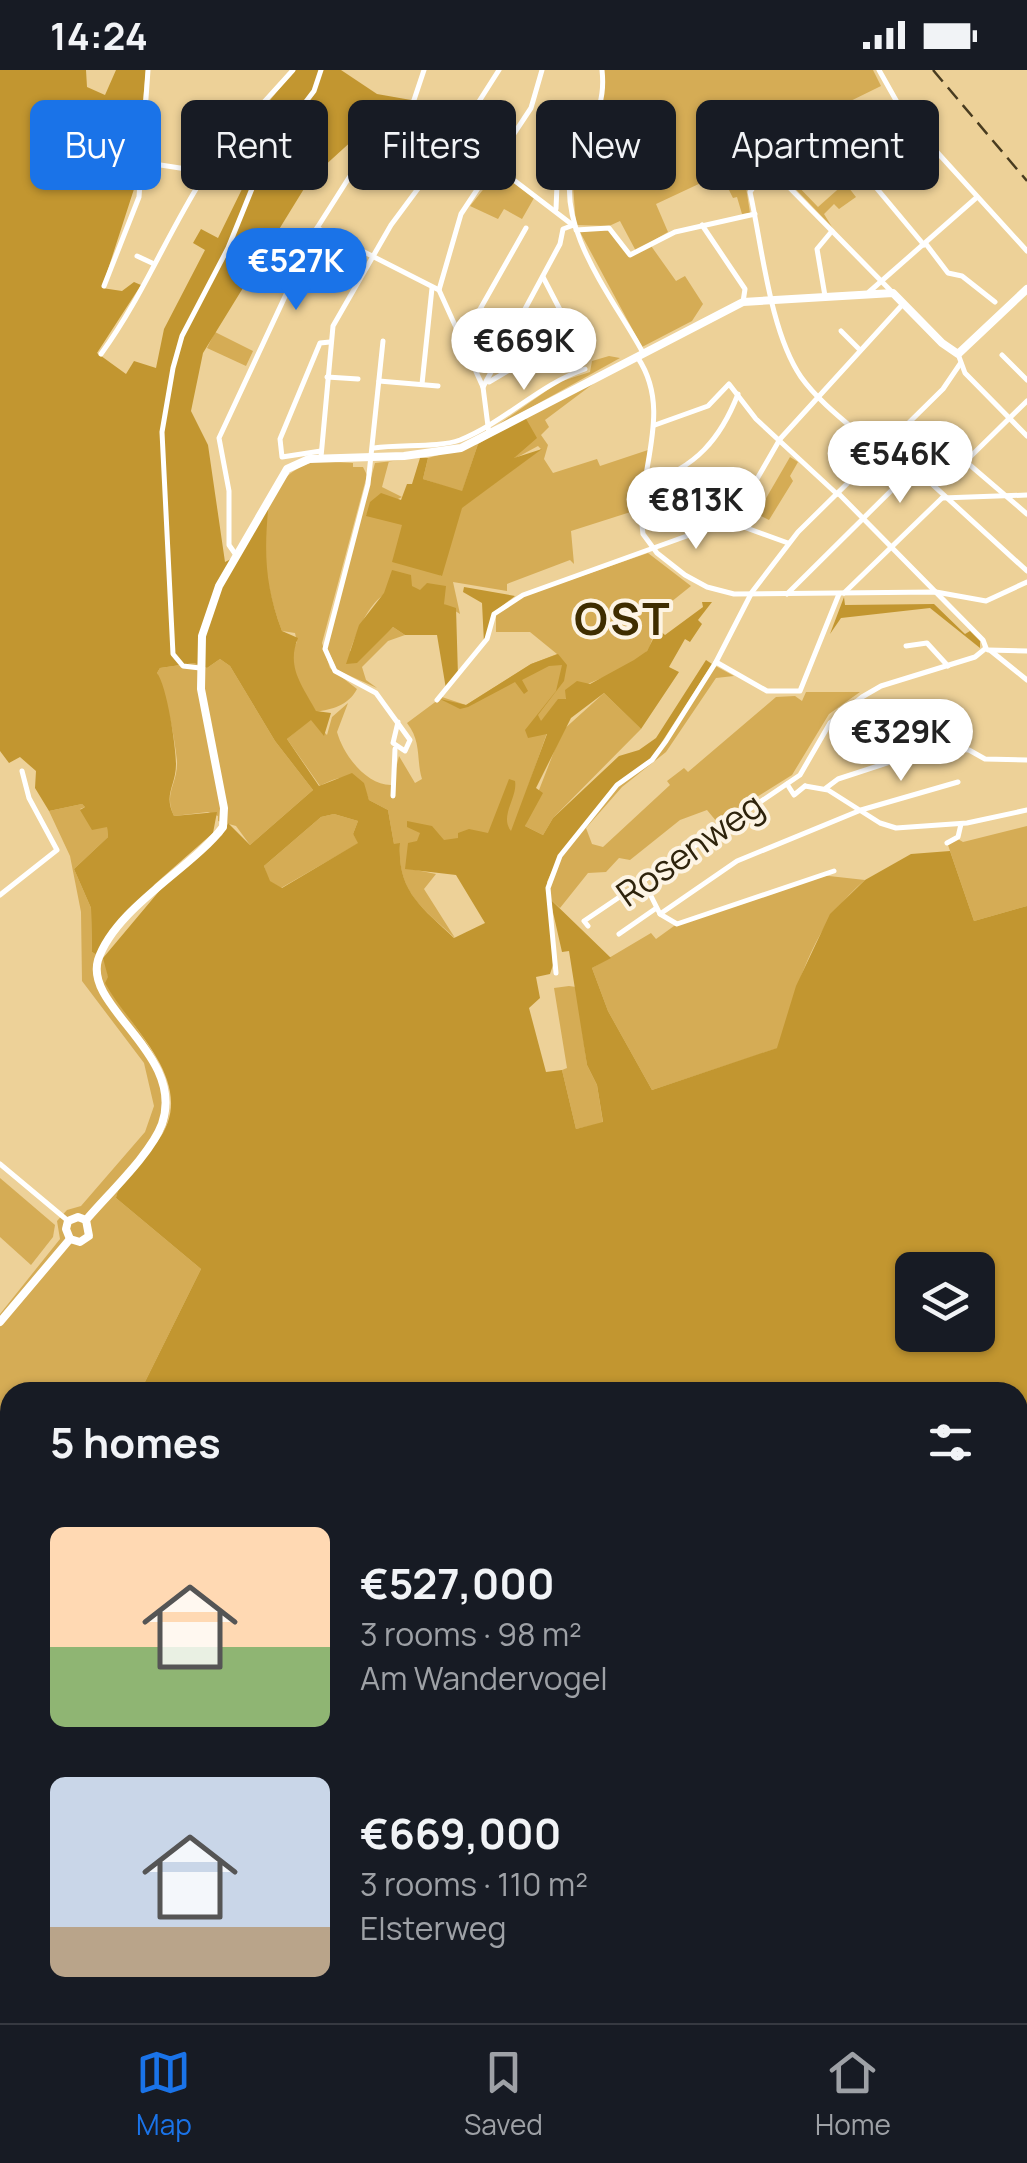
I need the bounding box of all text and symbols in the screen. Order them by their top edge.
text: 14:24 [50,9,148,61]
chip: Buy [30,100,161,190]
chip: Rent [181,100,328,190]
chip: Filters [348,100,516,190]
chip: New [536,100,676,190]
chip: Apartment [696,100,939,190]
pin: €527K [226,228,366,313]
text: €527K [248,238,344,282]
pin: €669K [454,308,594,393]
text: €669K [473,318,575,362]
pin: €546K [830,421,970,506]
text: €546K [850,431,950,475]
pin: €813K [626,467,766,552]
text: €813K [649,477,743,521]
district label: OST [574,587,672,649]
pin: €329K [831,699,971,784]
text: €329K [851,709,951,753]
street label: Rosenweg [606,781,772,917]
map controls [895,1252,995,1352]
button: layers [895,1252,995,1352]
text: 5 homes [50,1413,221,1471]
icon: filters [923,1415,978,1470]
text: €527,000 [360,1554,555,1612]
icon: home [130,1567,250,1687]
text: 3 rooms · 98 m² [360,1612,582,1656]
text: Am Wandervogel [360,1656,608,1700]
text: €669,000 [360,1804,561,1862]
icon: home [130,1817,250,1937]
text: 3 rooms · 110 m² [360,1862,588,1906]
text: Elsterweg [360,1906,507,1950]
tab: Map [136,2045,192,2143]
tab: Saved [464,2045,543,2143]
tab: Home [815,2045,891,2143]

